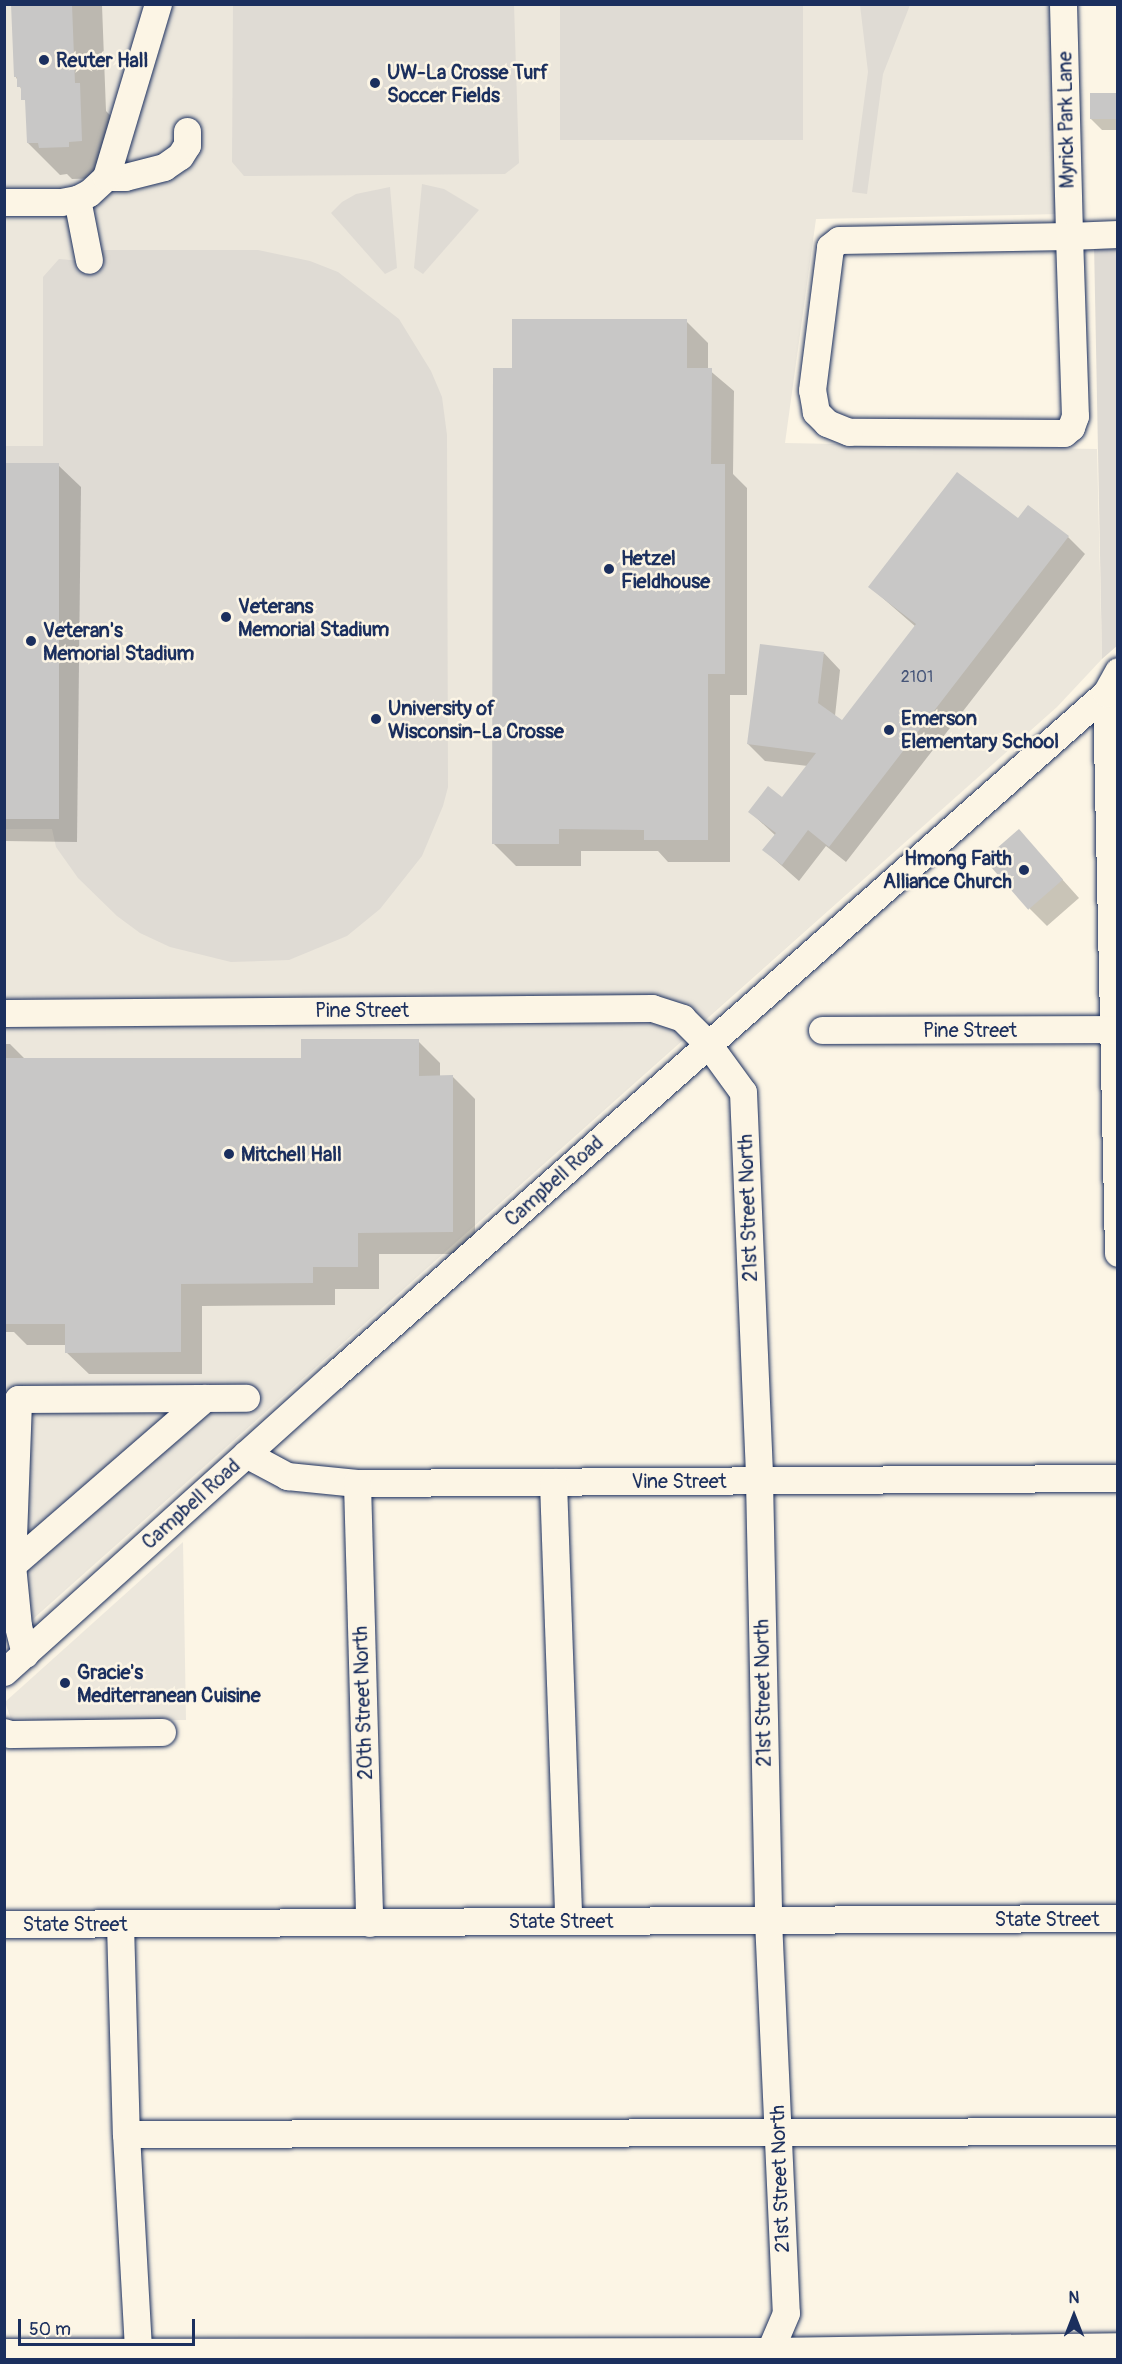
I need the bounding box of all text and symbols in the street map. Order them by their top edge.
place label: Reuter Hall [56,48,148,72]
street label: Myrick Park Lane [1053,51,1079,189]
marker: Reuter Hall [37,53,51,67]
place label: UW-La Crosse Turf Soccer Fields [387,60,548,107]
marker: UW-La Crosse Turf Soccer Fields [368,76,382,90]
place label: Hetzel Fieldhouse [621,546,710,593]
marker: Hetzel Fieldhouse [602,562,616,576]
place label: Veterans Memorial Stadium [238,594,389,641]
marker: Veterans Memorial Stadium [219,610,233,624]
place label: Veteran's Memorial Stadium [43,618,194,665]
marker: Veteran's Memorial Stadium [24,634,38,648]
house number: 2101 [901,667,933,687]
place label: University of Wisconsin-La Crosse [388,696,564,743]
place label: Emerson Elementary School [901,706,1059,753]
marker: University of Wisconsin-La Crosse [369,712,383,726]
marker: Emerson Elementary School [882,723,896,737]
place label: Hmong Faith Alliance Church [883,846,1012,893]
marker: Hmong Faith Alliance Church [1017,863,1031,877]
street label: Pine Street [315,998,409,1022]
street label: Pine Street [923,1018,1017,1042]
street label: Campbell Road [500,1131,608,1231]
street label: 21st Street North [733,1134,763,1282]
place label: Mitchell Hall [241,1142,342,1166]
marker: Mitchell Hall [222,1147,236,1161]
street label: Campbell Road [137,1454,245,1554]
street label: Vine Street [631,1469,727,1493]
street label: 21st Street North [750,1619,776,1767]
street label: 20th Street North [348,1626,378,1780]
place label: Gracie's Mediterranean Cuisine [77,1660,260,1707]
marker: Gracie's Mediterranean Cuisine [58,1676,72,1690]
street label: State Street [995,1907,1099,1931]
street label: State Street [509,1909,613,1933]
street label: State Street [23,1912,127,1936]
street label: 21st Street North [765,2105,795,2253]
north arrow [1044,2286,1104,2346]
text: N [1069,2288,1079,2308]
scale bar [21,2307,198,2345]
text: 50 m [29,2318,71,2341]

